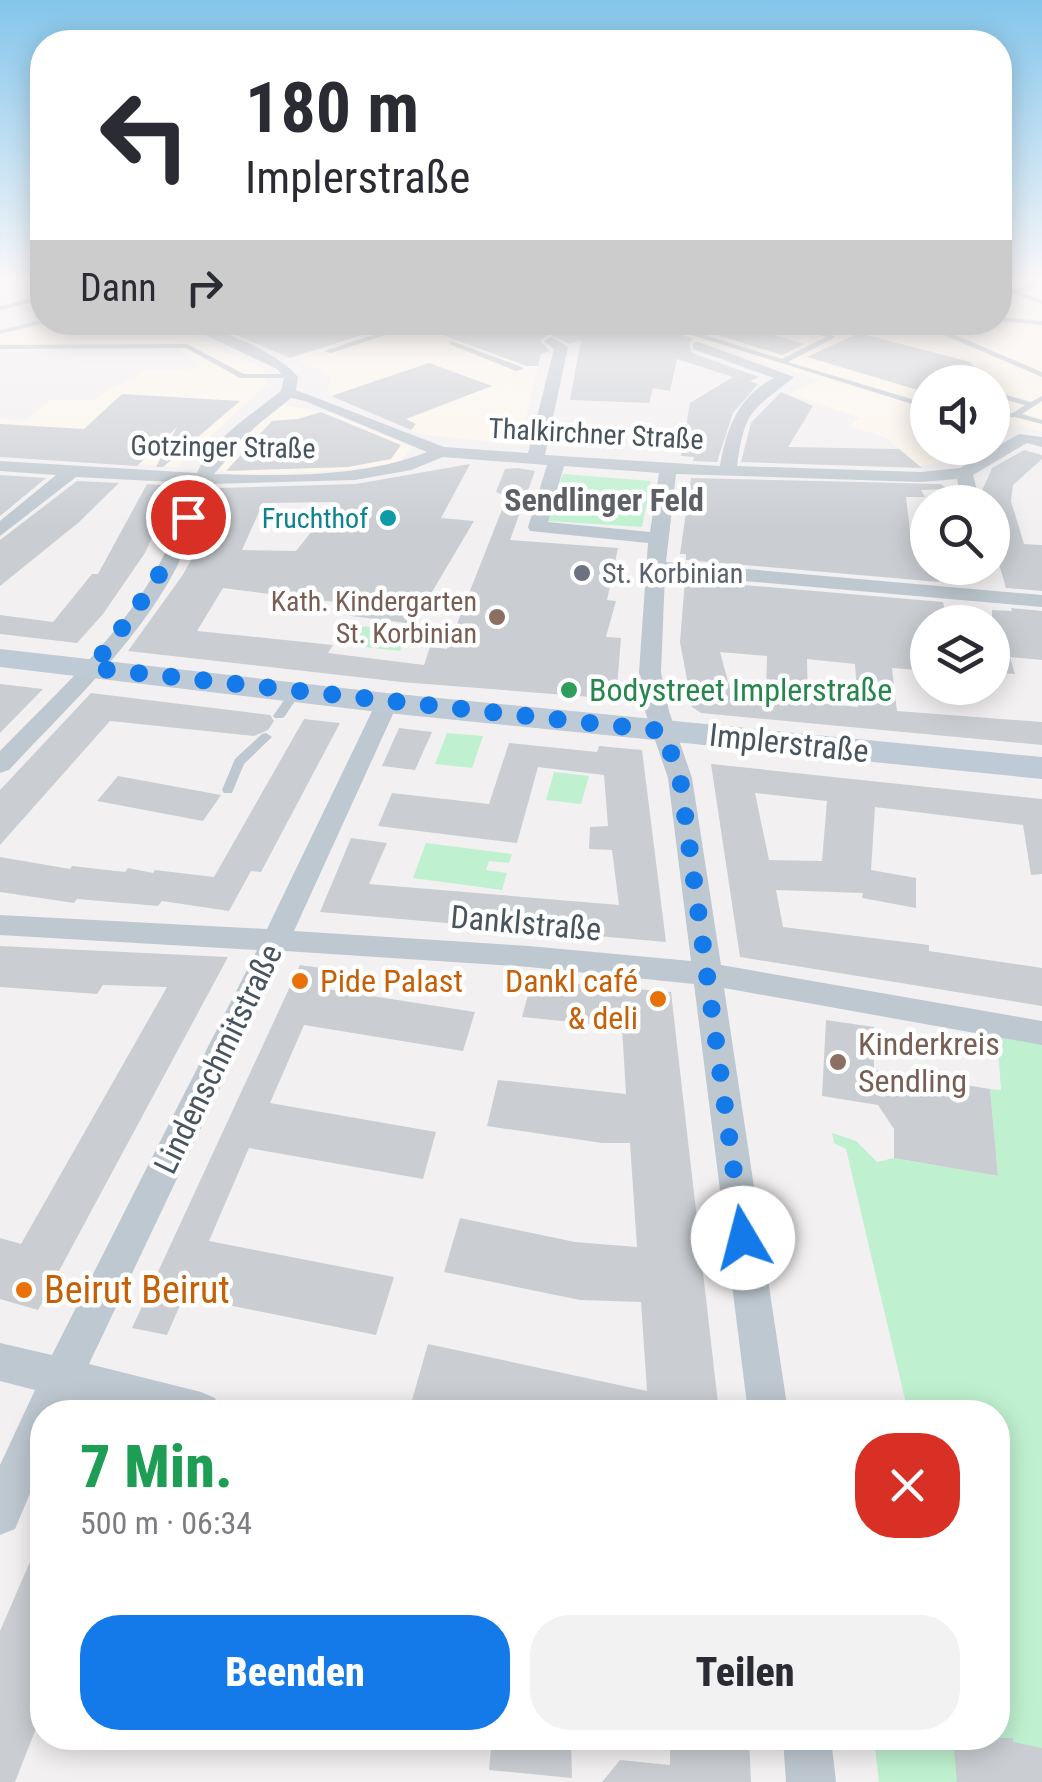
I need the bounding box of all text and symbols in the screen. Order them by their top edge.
text: 180 m [245,67,419,149]
icon: left [80,70,210,200]
text: Implerstraße [245,151,470,204]
icon: right [177,260,232,315]
text: Dann [80,266,157,310]
map controls [910,365,1010,705]
button: sound [910,365,1010,465]
street label: Thalkirchner Straße [488,412,704,456]
street label: Gotzinger Straße [130,429,316,465]
pin [146,475,231,560]
district label: Sendlinger Feld [504,481,704,519]
button: search [910,485,1010,585]
icon: arrive [161,490,216,545]
place label: Fruchthof [262,502,368,535]
marker: Fruchthof [377,507,399,529]
place label: St. Korbinian [602,557,743,590]
marker: St. Korbinian [571,562,593,584]
place label: Kath. Kindergarten St. Korbinian [271,585,477,650]
button: layers [910,605,1010,705]
marker: Kath. Kindergarten St. Korbinian [486,606,508,628]
place label: Bodystreet Implerstraße [589,671,892,709]
marker: Bodystreet Implerstraße [558,679,580,701]
street label: Implerstraße [707,716,871,770]
street label: Danklstraße [449,897,603,949]
street label: Lindenschmitstraße [146,938,290,1180]
place label: Pide Palast [320,962,463,1000]
place label: Dankl café & deli [505,962,638,1037]
marker: Pide Palast [289,970,311,992]
marker: Dankl café & deli [647,988,669,1010]
place label: Kinderkreis Sendling [858,1025,1000,1100]
marker: Kinderkreis Sendling [827,1051,849,1073]
position arrow [691,1186,795,1290]
place label: Beirut Beirut [44,1268,230,1312]
marker: Beirut Beirut [13,1279,35,1301]
text: 7 Min. [80,1431,233,1502]
button: close [855,1433,960,1538]
text: 500 m · 06:34 [80,1504,252,1542]
button: Beenden [80,1615,510,1730]
button: Teilen [530,1615,960,1730]

